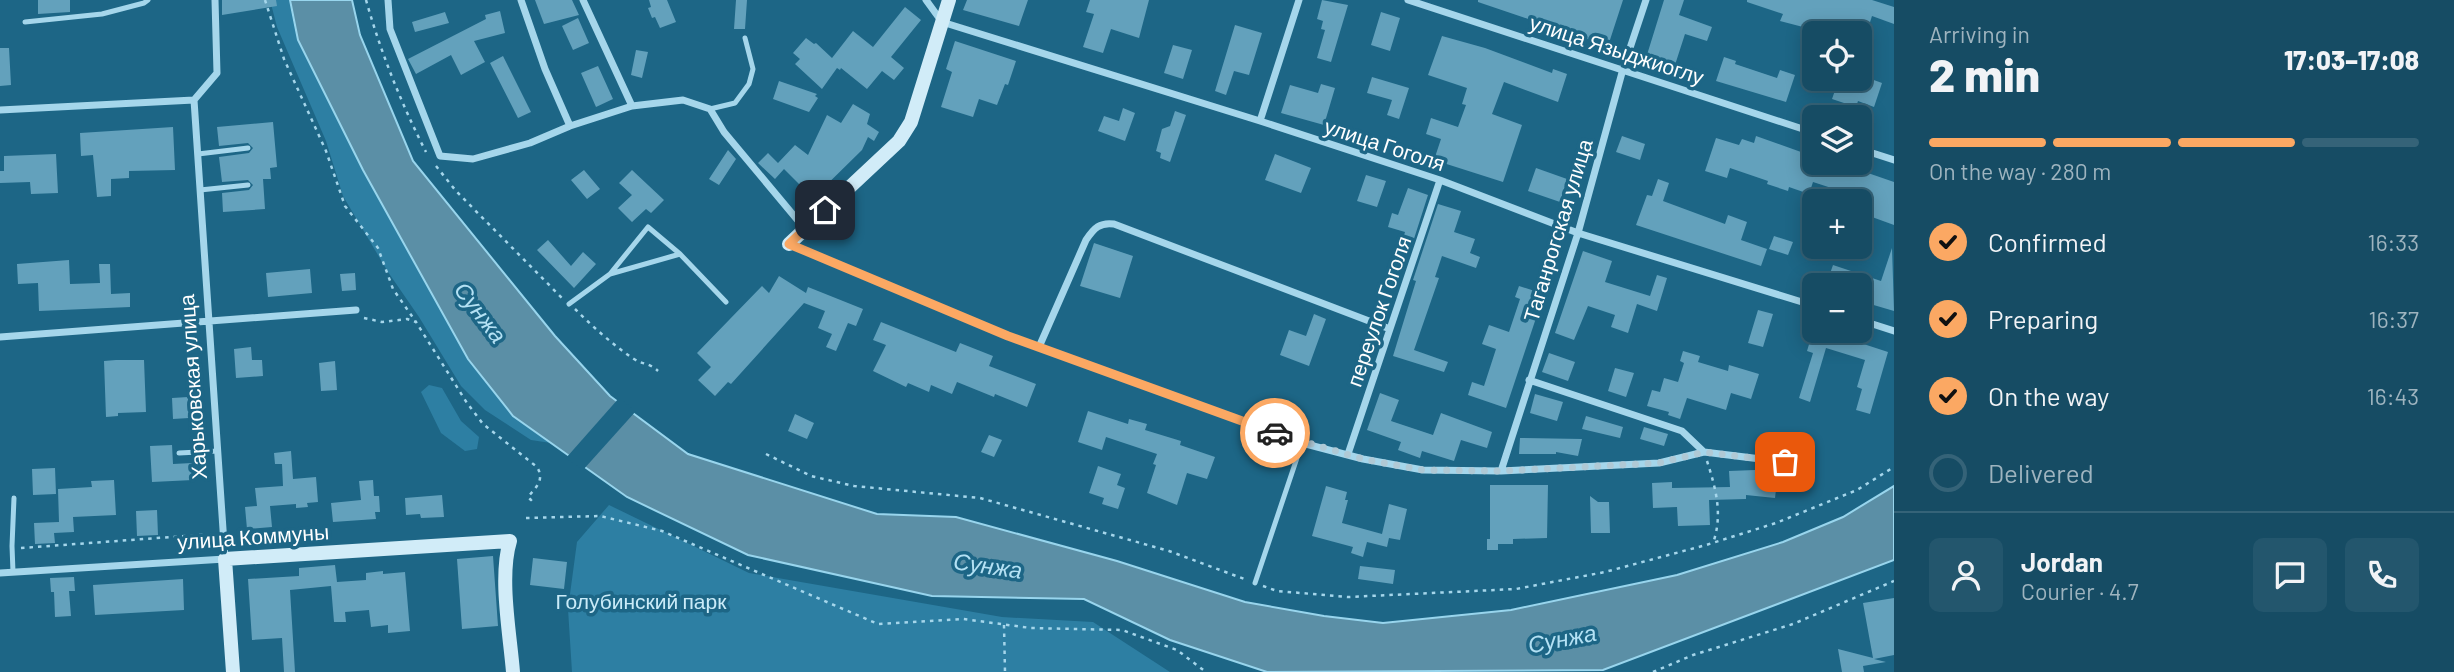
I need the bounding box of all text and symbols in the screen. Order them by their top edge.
street label: улица Языджиоглу [1527,9,1708,89]
text: Arriving in [1929,20,2030,48]
map controls [1802,21,1872,343]
button: locate [1802,21,1872,91]
text: 17:03–17:08 [2284,44,2419,75]
text: 2 min [1929,46,2040,101]
button: layers [1802,105,1872,175]
street label: улица Гоголя [1321,113,1449,175]
street label: Таганрогская улица [1517,135,1597,324]
text: On the way · 280 m [1929,157,2111,185]
pin [795,180,855,240]
button: + [1802,189,1872,259]
icon: home [806,191,844,229]
icon: check [1929,223,1967,261]
text: Confirmed [1988,226,2107,257]
text: 16:33 [2368,228,2419,256]
street label: переулок Гоголя [1341,232,1415,390]
button: − [1802,273,1872,343]
water label: Сунжа [449,276,513,348]
street label: Харьковская улица [173,293,211,480]
icon: check [1929,300,1967,338]
text: Preparing [1988,303,2098,334]
text: 16:37 [2369,305,2419,333]
icon: check [1929,377,1967,415]
text: On the way [1988,380,2109,411]
text: 16:43 [2367,382,2419,410]
courier [1240,398,1310,468]
icon: car [1256,414,1294,452]
pin [1755,432,1815,492]
icon: bag [1766,443,1804,481]
text: Delivered [1988,457,2094,488]
street label: улица Коммуны [176,518,330,554]
button: person [1929,538,2003,612]
button: chat [2253,538,2327,612]
button: phone [2345,538,2419,612]
water label: Сунжа [952,546,1024,584]
text: Jordan [2021,546,2103,577]
text: Courier · 4.7 [2021,577,2139,605]
park label: Голубинский парк [556,588,727,613]
water label: Сунжа [1525,618,1599,658]

